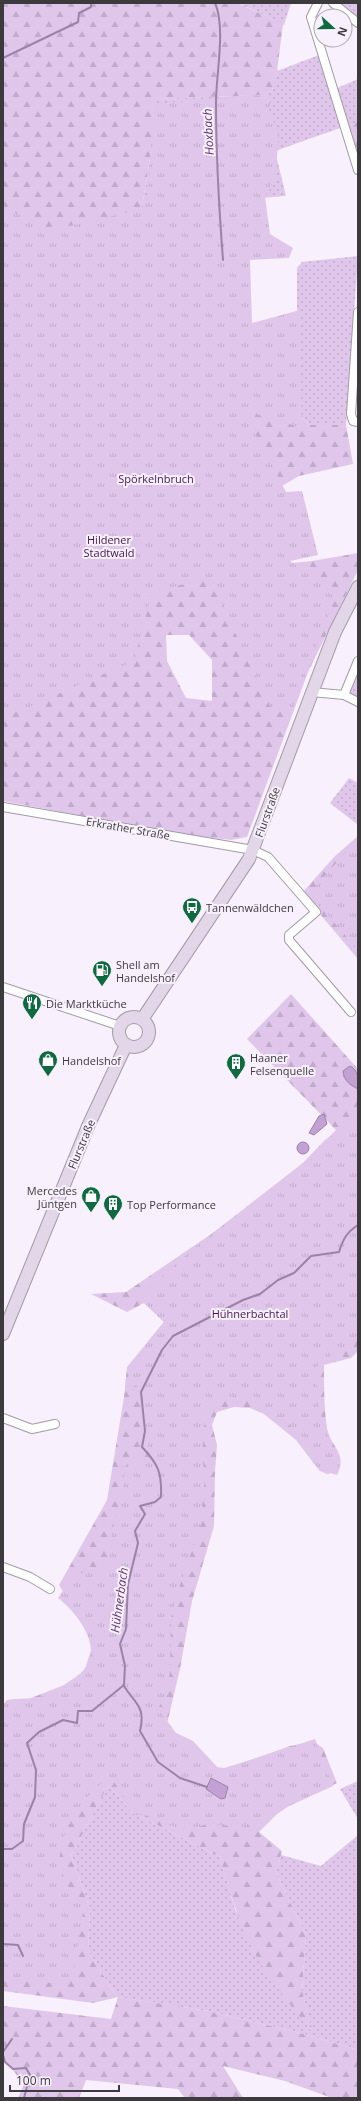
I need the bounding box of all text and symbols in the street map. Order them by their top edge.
north arrow [313,8,353,48]
text: N [334,25,351,39]
water label: Hoxbach [198,108,218,156]
park label: Spörkelnbruch [118,471,194,486]
park label: Hildener Stadtwald [84,532,134,560]
street label: Flurstraße [251,785,283,839]
street label: Erkrather Straße [85,813,171,843]
bus stop icon: Tannenwäldchen [181,896,203,924]
place label: Tannenwäldchen [206,900,294,915]
place label: Shell am Handelshof [116,957,176,985]
fuel station icon: Shell am Handelshof [91,959,113,987]
restaurant icon: Die Marktküche [21,992,43,1020]
place label: Die Marktküche [46,996,127,1011]
shop icon: Handelshof [37,1049,59,1077]
place label: Haaner Felsenquelle [250,1050,314,1078]
building icon: Haaner Felsenquelle [225,1052,247,1080]
place label: Handelshof [62,1053,122,1068]
street label: Flurstraße [64,1117,98,1171]
place label: Mercedes Jüntgen [27,1183,77,1211]
shop icon: Mercedes Jüntgen [80,1185,102,1213]
building icon: Top Performance [102,1193,124,1221]
place label: Top Performance [127,1197,216,1212]
park label: Hühnerbachtal [212,1306,288,1321]
water label: Hühnerbach [106,1566,132,1634]
scale bar [10,2067,119,2093]
text: 100 m [16,2072,51,2089]

